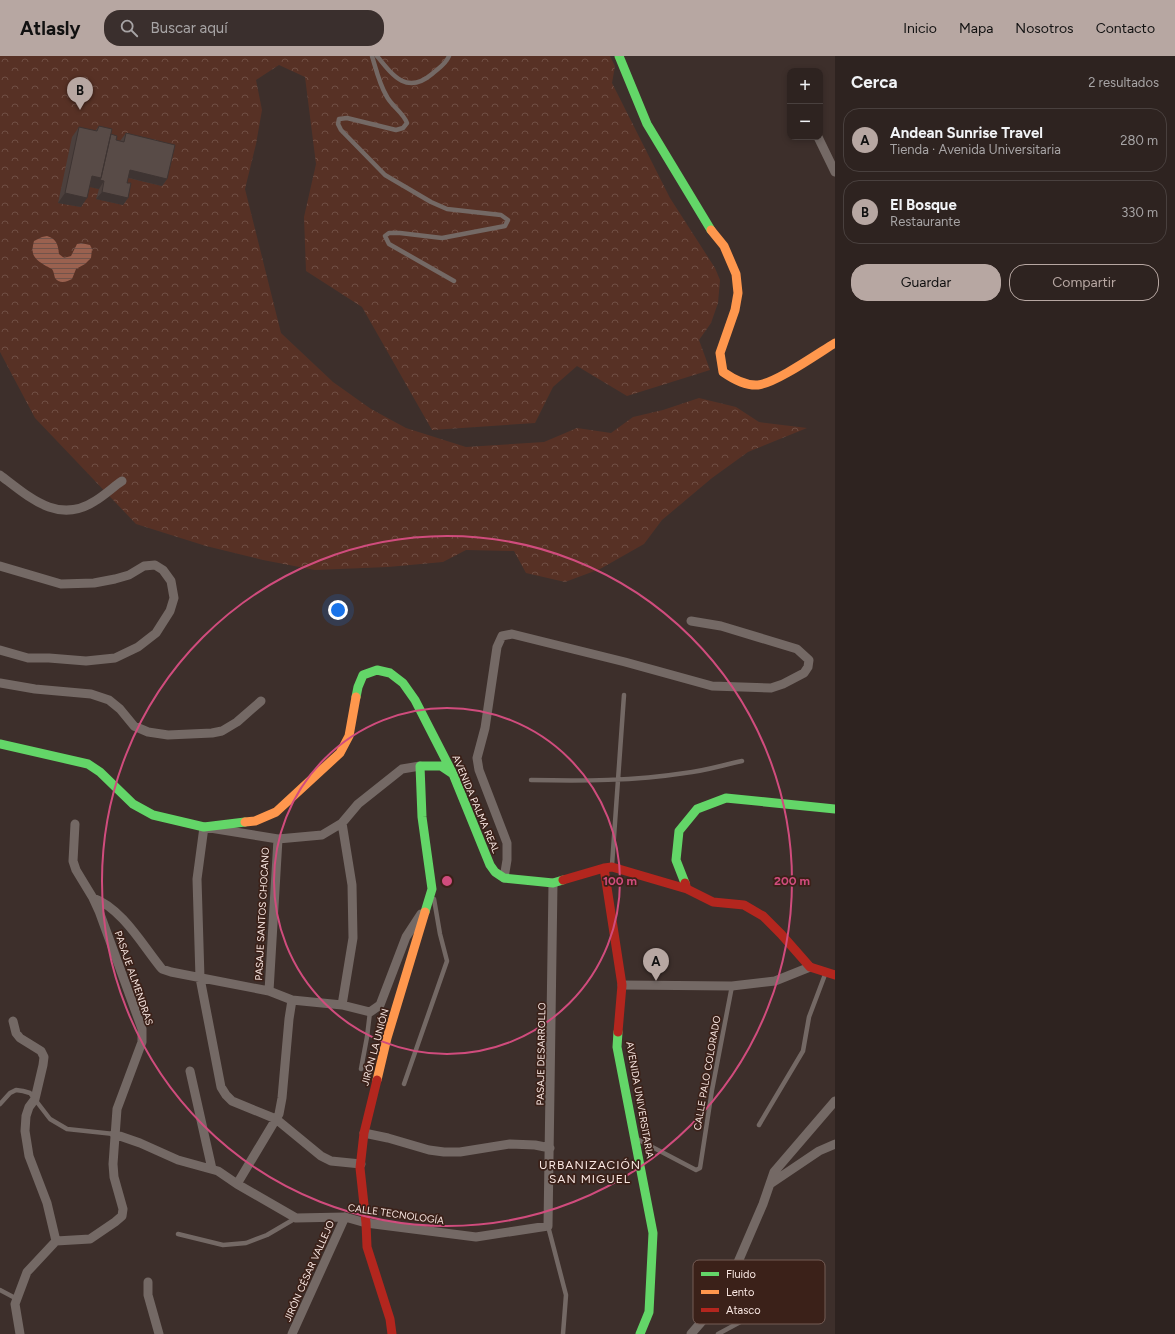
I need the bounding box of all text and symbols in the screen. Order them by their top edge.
search box [104,10,384,46]
text: Atlasly [20,17,80,40]
icon: search [118,17,140,39]
text: Buscar aquí [150,19,228,37]
text: Inicio [903,20,937,37]
text: Mapa [959,20,993,37]
text: Nosotros [1015,20,1074,37]
text: Contacto [1096,20,1155,37]
map controls [787,68,823,140]
button: + [787,68,823,104]
text: Cerca [851,72,898,92]
text: 2 resultados [1088,75,1159,90]
pin: B [67,77,93,110]
button: − [787,104,823,140]
text: Andean Sunrise Travel [890,124,1043,142]
text: A [860,133,870,148]
text: 280 m [1120,133,1158,148]
text: Tienda · Avenida Universitaria [890,142,1061,157]
text: El Bosque [890,196,957,214]
text: B [861,205,869,220]
text: 330 m [1121,205,1158,220]
text: Restaurante [890,214,960,229]
button: Guardar [851,264,1001,301]
button: Compartir [1009,264,1159,301]
your location [328,600,348,620]
street label: AVENIDA PALMA REAL [449,753,503,856]
street label: PASAJE SANTOS CHOCANO [252,847,272,981]
centre of rings [440,874,454,888]
text: 100 m [603,874,637,888]
text: 200 m [774,874,810,888]
street label: PASAJE ALMENDRAS [112,929,156,1027]
pin: A [643,948,669,981]
street label: PASAJE DESARROLLO [534,1002,548,1106]
street label: JIRÓN LA UNIÓN [358,1007,392,1087]
street label: CALLE PALO COLORADO [691,1015,724,1131]
street label: AVENIDA UNIVERSITARIA [623,1040,657,1160]
district label: URBANIZACIÓN SAN MIGUEL [539,1158,641,1186]
street label: CALLE TECNOLOGÍA [347,1201,445,1227]
street label: JIRÓN CÉSAR VALLEJO [281,1218,337,1324]
legend [693,1260,825,1324]
text: Fluido [726,1268,756,1281]
text: Lento [726,1286,754,1299]
text: Atasco [726,1304,761,1317]

